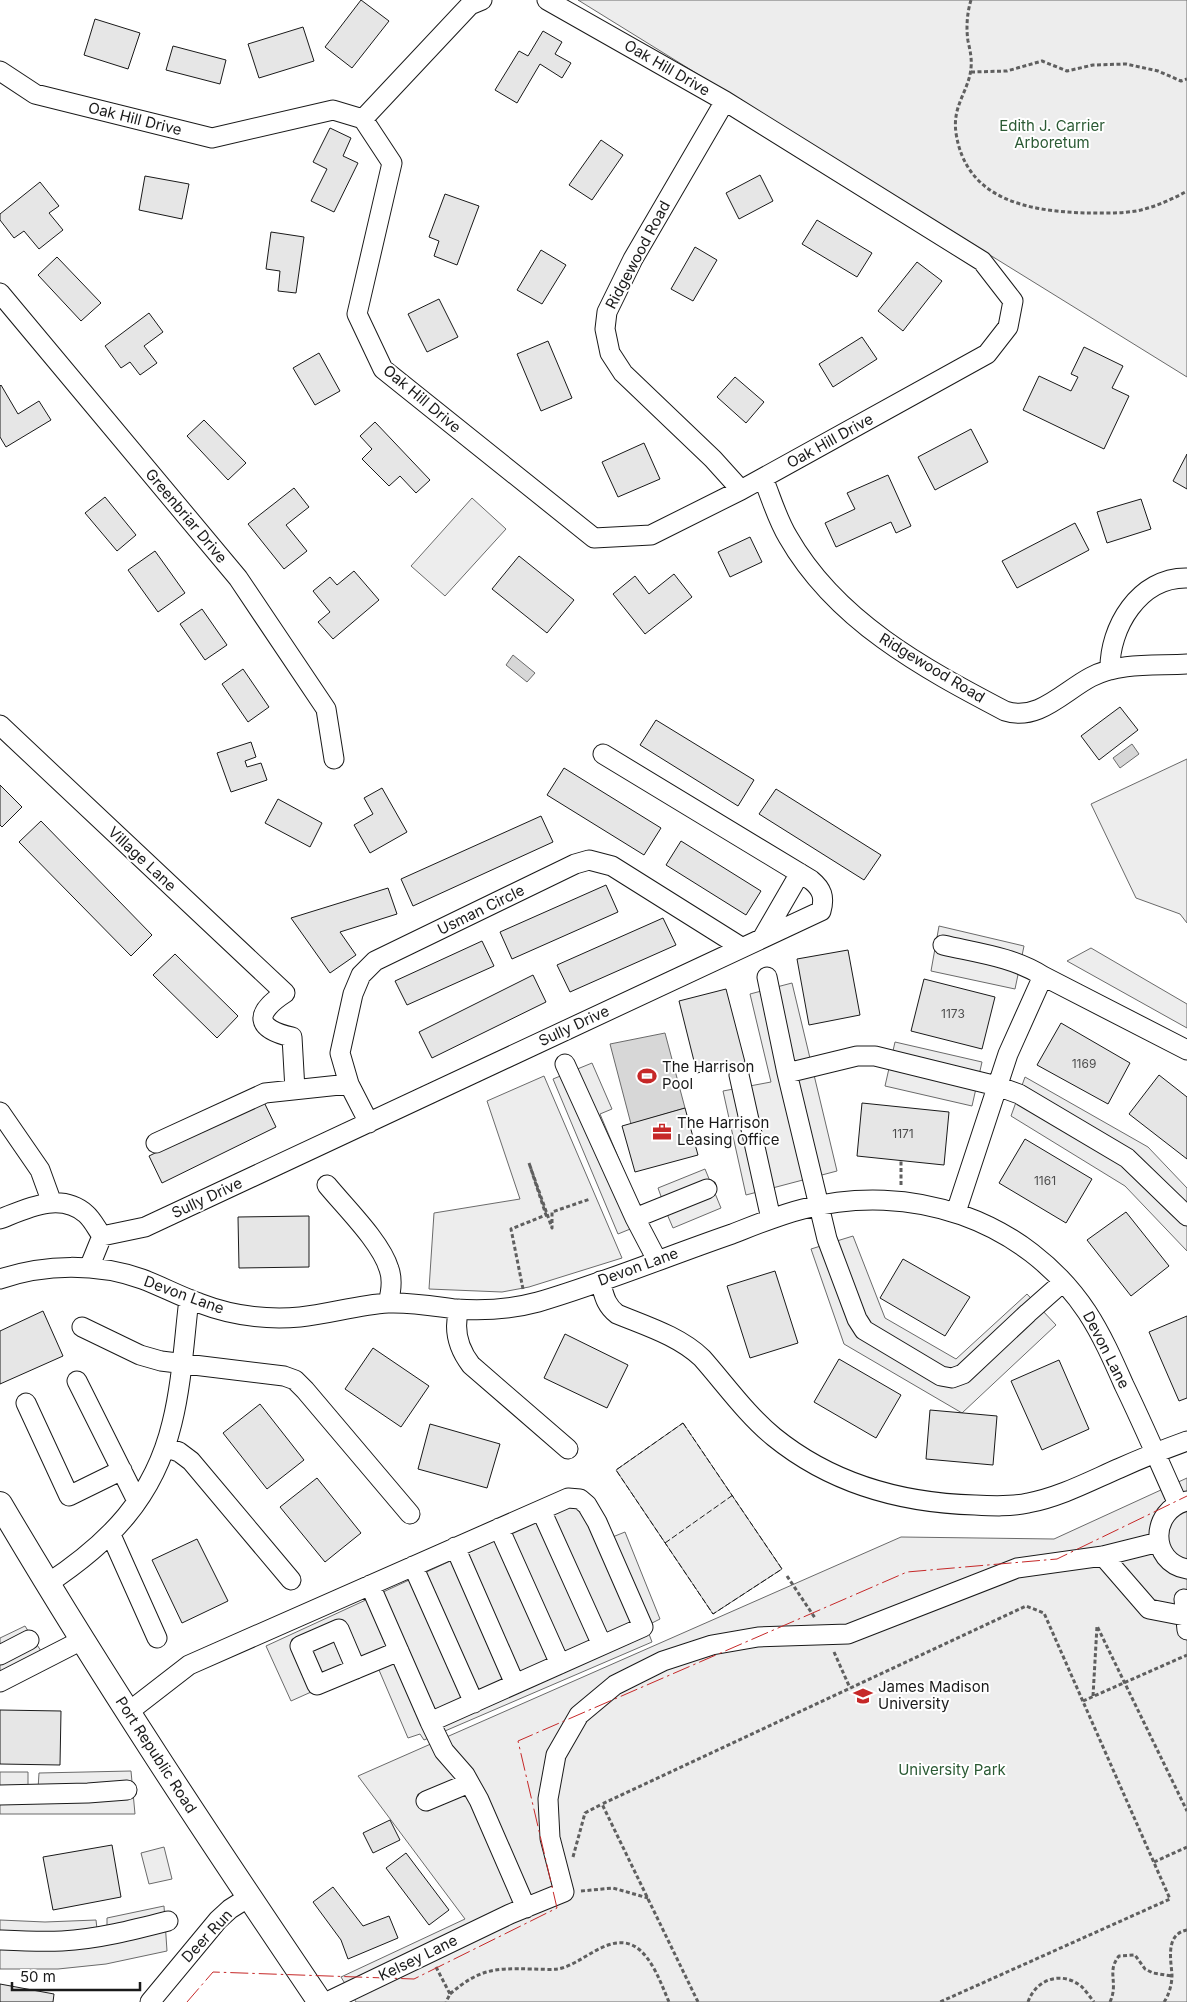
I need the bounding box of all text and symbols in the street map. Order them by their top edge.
street label: Oak Hill Drive [621,35,714,100]
street label: Oak Hill Drive [86,98,184,139]
park label: Edith J. Carrier Arboretum [999,116,1105,152]
street label: Ridgewood Road [601,197,674,312]
street label: Oak Hill Drive [380,361,465,437]
street label: Oak Hill Drive [783,409,876,472]
street label: Greenbriar Drive [141,465,231,567]
street label: Ridgewood Road [876,629,988,707]
street label: Village Lane [104,822,180,895]
street label: Usman Circle [434,880,527,939]
street label: Sully Drive [535,1001,612,1050]
house number: 1173 [941,1006,965,1021]
house number: 1169 [1072,1056,1096,1071]
place label: The Harrison Pool [662,1057,754,1093]
sports icon: The Harrison Pool [636,1065,658,1087]
place label: The Harrison Leasing Office [677,1113,780,1149]
office icon: The Harrison Leasing Office [651,1121,673,1143]
house number: 1171 [892,1126,914,1141]
street label: Sully Drive [168,1173,245,1222]
house number: 1161 [1034,1173,1056,1188]
street label: Devon Lane [595,1243,681,1290]
street label: Devon Lane [141,1271,227,1318]
street label: Devon Lane [1079,1308,1134,1392]
place label: James Madison University [878,1677,990,1713]
school or university icon: James Madison University [852,1685,874,1707]
street label: Port Republic Road [112,1693,201,1817]
park label: University Park [898,1760,1007,1779]
street label: Deer Run [177,1905,236,1966]
street label: Kelsey Lane [375,1930,460,1985]
scale bar [12,1960,140,1992]
text: 50 m [20,1967,56,1986]

